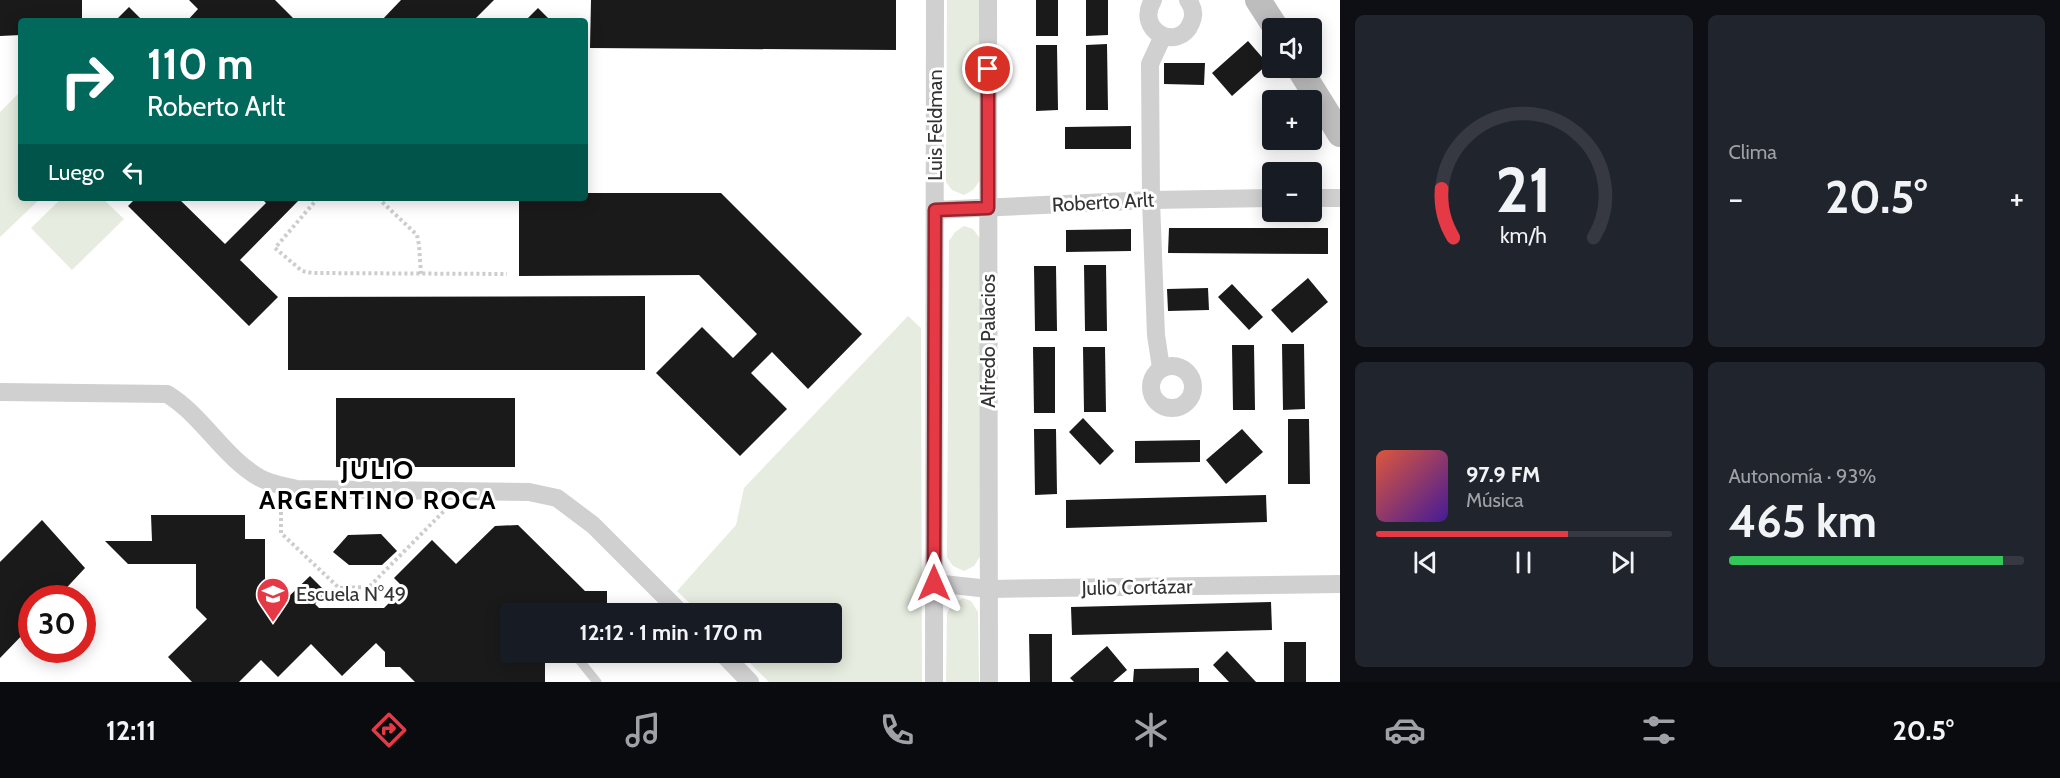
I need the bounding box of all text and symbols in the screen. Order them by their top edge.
map controls [1262,18,1322,222]
button: sound [1262,18,1322,78]
text: 110 m [147,38,254,90]
icon: right [48,42,126,120]
pin [962,43,1013,94]
icon: arrive [971,52,1004,85]
street label: Luis Feldman [923,69,947,181]
text: Roberto Arlt [147,90,285,123]
button: + [1262,90,1322,150]
text: Clima [1729,140,1777,164]
text: 21 [1496,152,1552,228]
icon: left [117,156,150,189]
text: Luego [48,159,105,186]
button: − [1262,162,1322,222]
text: 20.5° [1825,170,1927,224]
text: − [1729,178,1743,218]
text: + [2009,178,2024,218]
street label: Roberto Arlt [1051,187,1155,217]
text: km/h [1500,222,1547,248]
street label: Alfredo Palacios [976,274,1000,408]
district label: JULIO ARGENTINO ROCA [259,454,497,516]
text: 97.9 FM [1466,461,1540,488]
text: Autonomía · 93% [1729,464,1876,488]
text: Música [1466,488,1524,512]
text: 465 km [1729,494,1877,548]
icon: previous [1409,546,1442,579]
icon: pause [1507,546,1540,579]
icon: next [1606,546,1639,579]
position arrow [902,551,966,615]
street label: Julio Cortázar [1080,574,1193,600]
school or university icon: Escuela N°49 [255,576,291,623]
place label: Escuela N°49 [296,582,406,606]
speed limit sign: 30 [18,585,96,663]
text: 12:12 · 1 min · 170 m [580,619,762,646]
icon: directions [368,709,410,751]
icon: music [622,709,664,751]
icon: phone [876,709,918,751]
icon: climate [1130,709,1172,751]
icon: car [1384,709,1426,751]
icon: filters [1638,709,1680,751]
text: 12:11 [106,714,156,747]
text: 20.5° [1893,714,1954,747]

